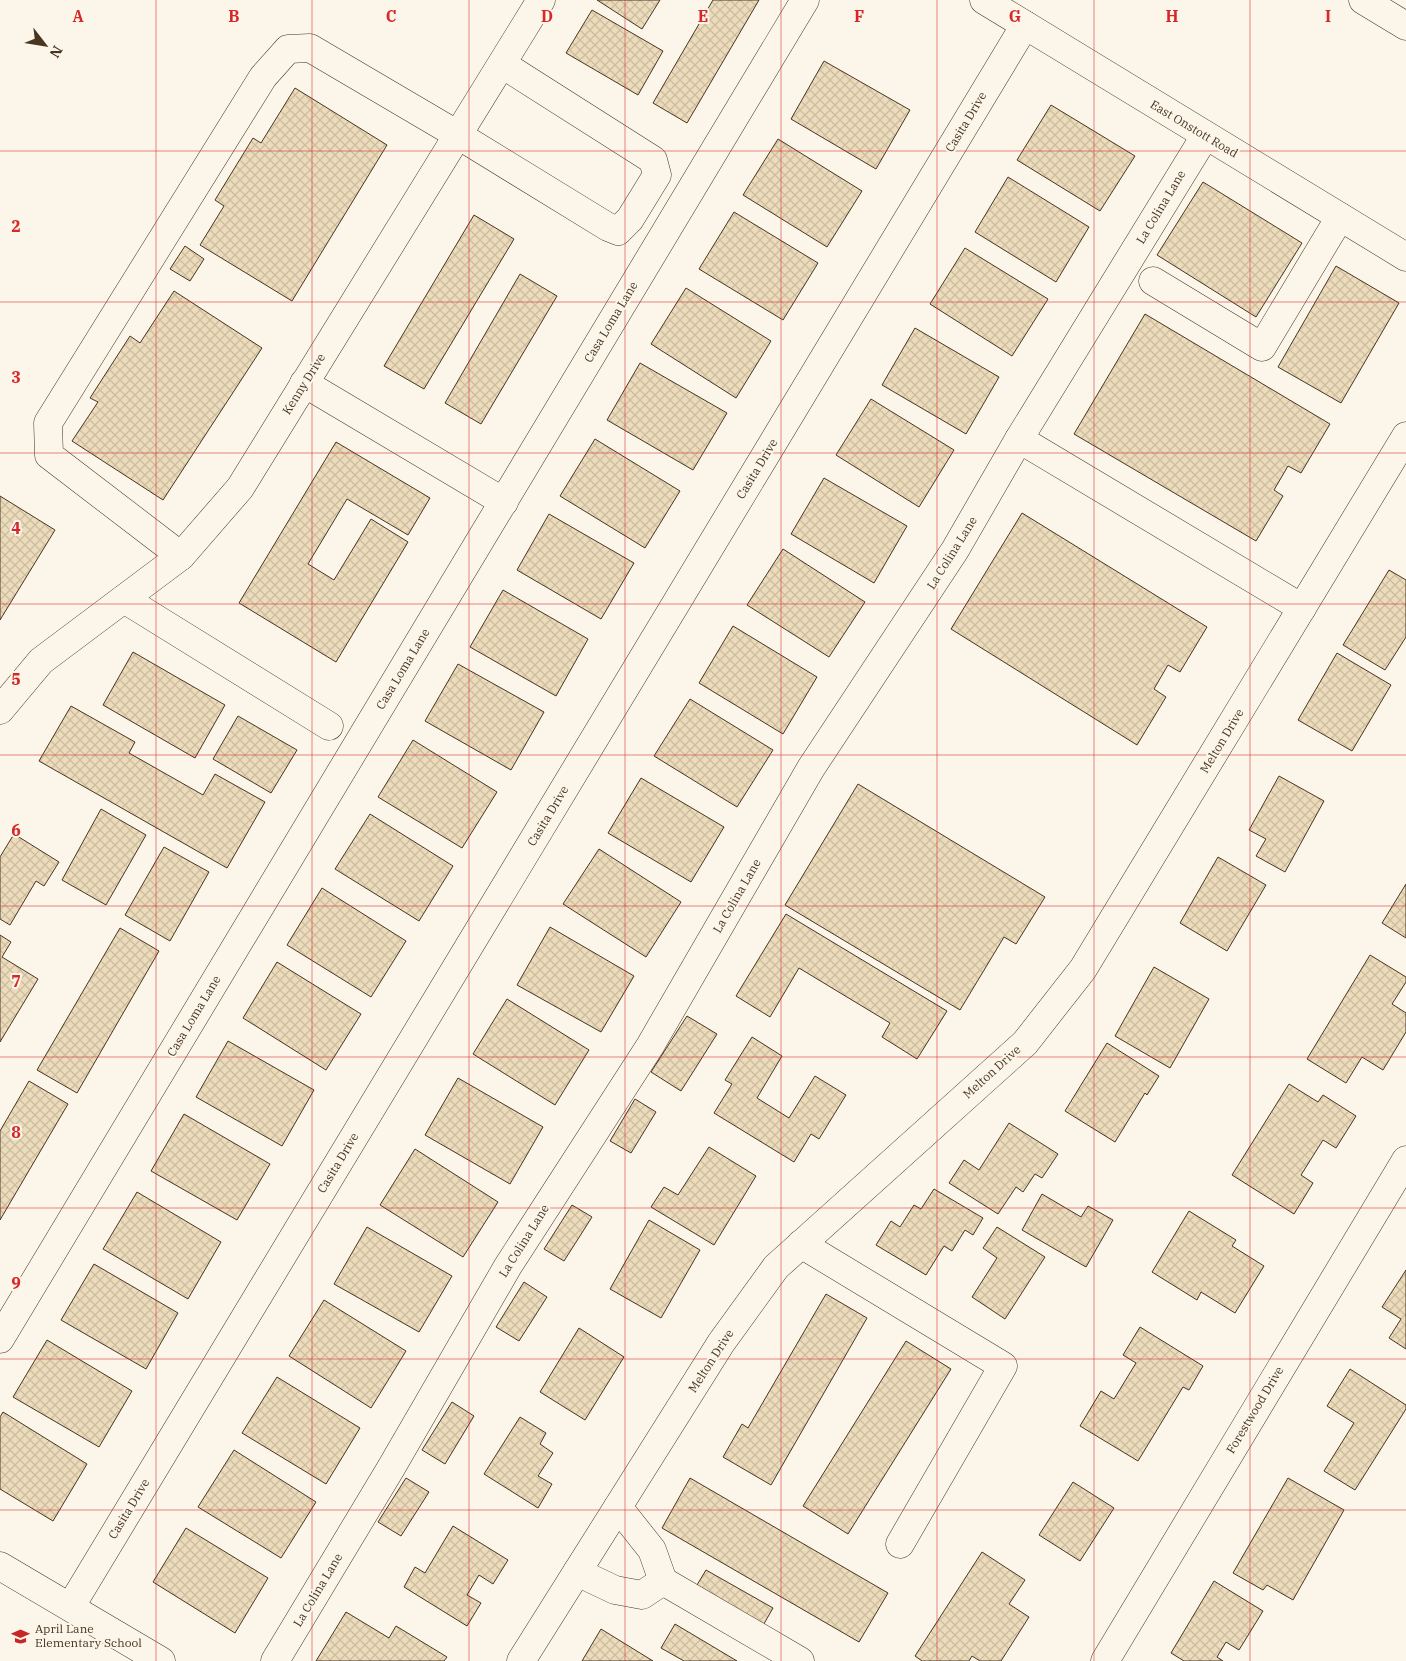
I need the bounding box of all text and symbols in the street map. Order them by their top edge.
text: A [72,6,84,26]
text: B [228,6,240,26]
text: C [386,6,396,26]
text: D [541,6,553,26]
text: E [698,6,708,26]
text: F [854,6,864,26]
text: G [1009,6,1021,26]
text: H [1166,6,1179,26]
text: I [1325,6,1331,26]
north arrow [20,20,70,70]
text: N [46,42,67,61]
street label: Casita Drive [942,89,989,155]
street label: East Onstott Road [1148,96,1241,161]
street label: La Colina Lane [1133,167,1188,246]
text: 2 [11,216,21,236]
street label: Casa Loma Lane [580,279,641,365]
street label: Kenny Drive [279,350,328,417]
text: 3 [11,367,21,387]
street label: Casita Drive [733,436,780,502]
street label: La Colina Lane [923,514,980,592]
text: 4 [11,518,21,538]
street label: Casa Loma Lane [372,626,433,712]
text: 5 [11,669,21,689]
street label: Melton Drive [1197,706,1247,776]
street label: Casita Drive [524,783,571,849]
text: 6 [11,820,21,840]
street label: La Colina Lane [709,856,764,935]
text: 7 [11,971,21,991]
street label: Casa Loma Lane [163,973,224,1059]
street label: Melton Drive [960,1042,1024,1101]
text: 8 [11,1122,21,1142]
street label: Casita Drive [314,1130,361,1196]
street label: La Colina Lane [495,1202,552,1280]
text: 9 [11,1273,21,1293]
street label: Melton Drive [685,1326,737,1395]
street label: Forestwood Drive [1223,1363,1286,1456]
street label: Casita Drive [105,1476,152,1542]
street label: La Colina Lane [290,1550,345,1629]
place label: April Lane Elementary School [35,1621,142,1650]
school or university icon: April Lane Elementary School [11,1626,31,1646]

